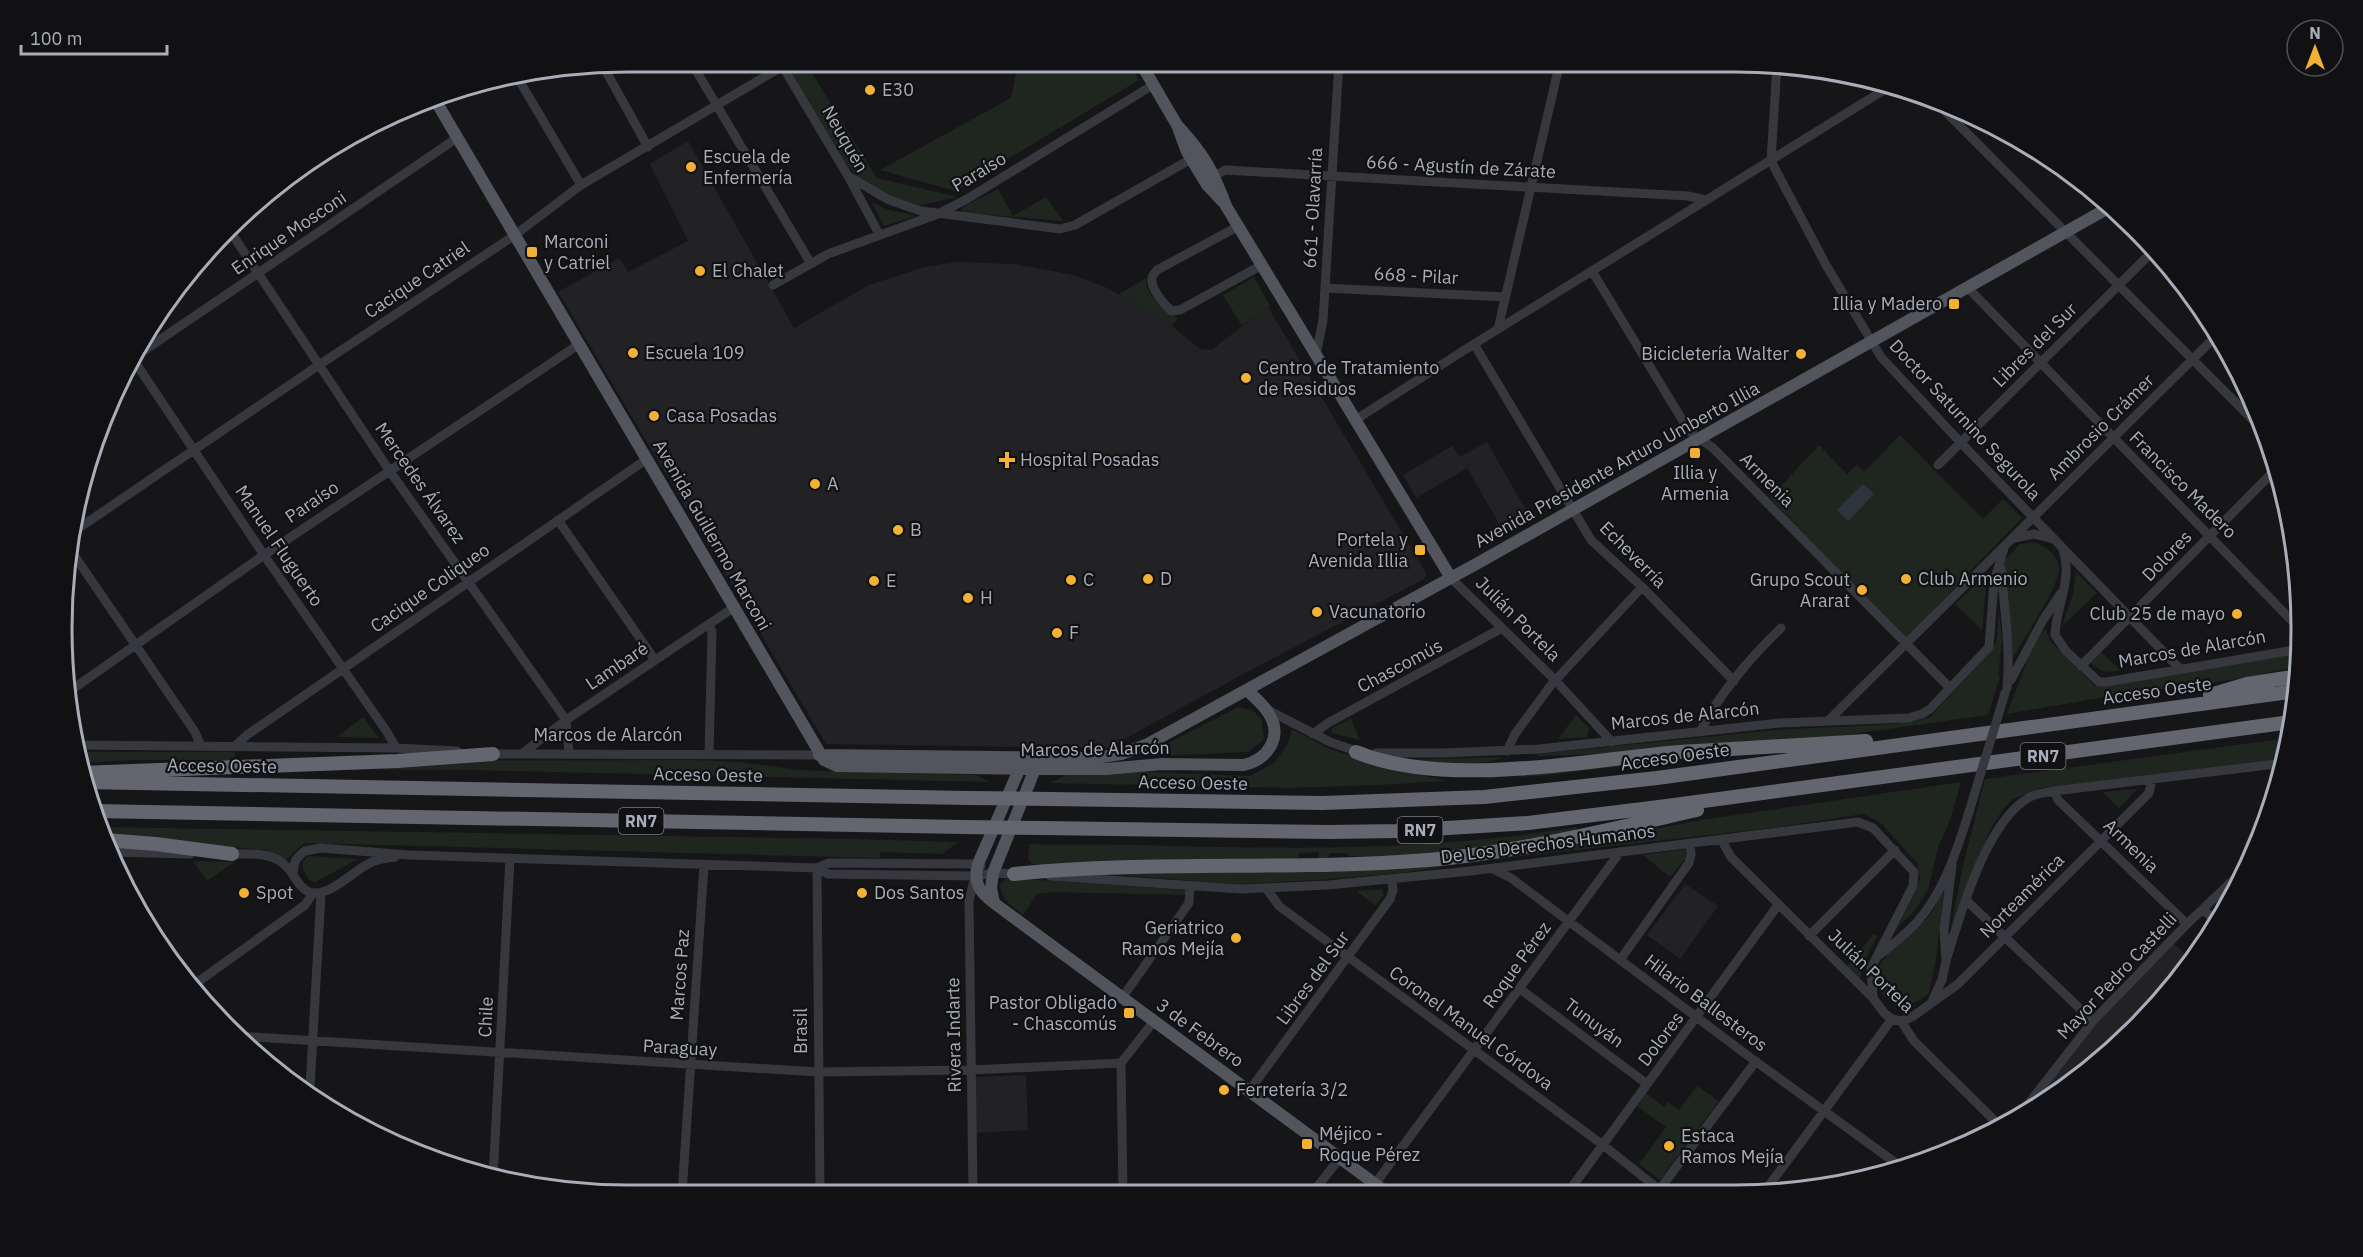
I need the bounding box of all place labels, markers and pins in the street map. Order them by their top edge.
place label: E30 [882,78,914,101]
marker: E30 [863,83,877,97]
place label: Escuela de Enfermería [703,145,793,189]
marker: Escuela de Enfermería [684,160,698,174]
place label: Marconi y Catriel [544,230,610,274]
marker: Marconi y Catriel [525,245,539,259]
place label: El Chalet [712,259,784,282]
marker: El Chalet [693,264,707,278]
place label: Illia y Madero [1832,292,1942,315]
marker: Illia y Madero [1947,297,1961,311]
place label: Escuela 109 [645,341,745,364]
place label: Bicicletería Walter [1641,342,1789,365]
marker: Escuela 109 [626,346,640,360]
marker: Bicicletería Walter [1794,347,1808,361]
place label: Centro de Tratamiento de Residuos [1258,356,1439,400]
marker: Centro de Tratamiento de Residuos [1239,371,1253,385]
place label: Casa Posadas [666,404,777,427]
marker: Casa Posadas [647,409,661,423]
marker: Illia y Armenia [1688,446,1702,460]
place label: Hospital Posadas [1020,448,1159,471]
marker: Hospital Posadas [998,451,1016,469]
place label: Illia y Armenia [1661,461,1729,505]
place label: A [827,472,839,495]
marker: A [808,477,822,491]
place label: B [910,518,922,541]
marker: B [891,523,905,537]
place label: Portela y Avenida Illia [1308,528,1408,572]
marker: Portela y Avenida Illia [1413,543,1427,557]
place label: D [1160,567,1172,590]
place label: Club Armenio [1918,567,2028,590]
place label: C [1083,568,1094,591]
place label: Grupo Scout Ararat [1750,568,1850,612]
place label: E [886,569,897,592]
marker: D [1141,572,1155,586]
marker: Club Armenio [1899,572,1913,586]
marker: C [1064,573,1078,587]
marker: E [867,574,881,588]
marker: Grupo Scout Ararat [1855,583,1869,597]
place label: H [980,586,993,609]
marker: H [961,591,975,605]
place label: Vacunatorio [1329,600,1426,623]
place label: Club 25 de mayo [2089,602,2225,625]
marker: Vacunatorio [1310,605,1324,619]
marker: Club 25 de mayo [2230,607,2244,621]
place label: F [1069,621,1079,644]
marker: F [1050,626,1064,640]
place label: Spot [256,881,293,904]
place label: Dos Santos [874,881,965,904]
marker: Spot [237,886,251,900]
marker: Dos Santos [855,886,869,900]
place label: Geriatrico Ramos Mejía [1121,916,1224,960]
marker: Geriatrico Ramos Mejía [1229,931,1243,945]
place label: Pastor Obligado - Chascomús [989,991,1117,1035]
marker: Pastor Obligado - Chascomús [1122,1006,1136,1020]
place label: Ferretería 3/2 [1236,1078,1348,1101]
marker: Ferretería 3/2 [1217,1083,1231,1097]
place label: Méjico - Roque Pérez [1319,1122,1420,1166]
place label: Estaca Ramos Mejía [1681,1124,1784,1168]
marker: Méjico - Roque Pérez [1300,1137,1314,1151]
marker: Estaca Ramos Mejía [1662,1139,1676,1153]

